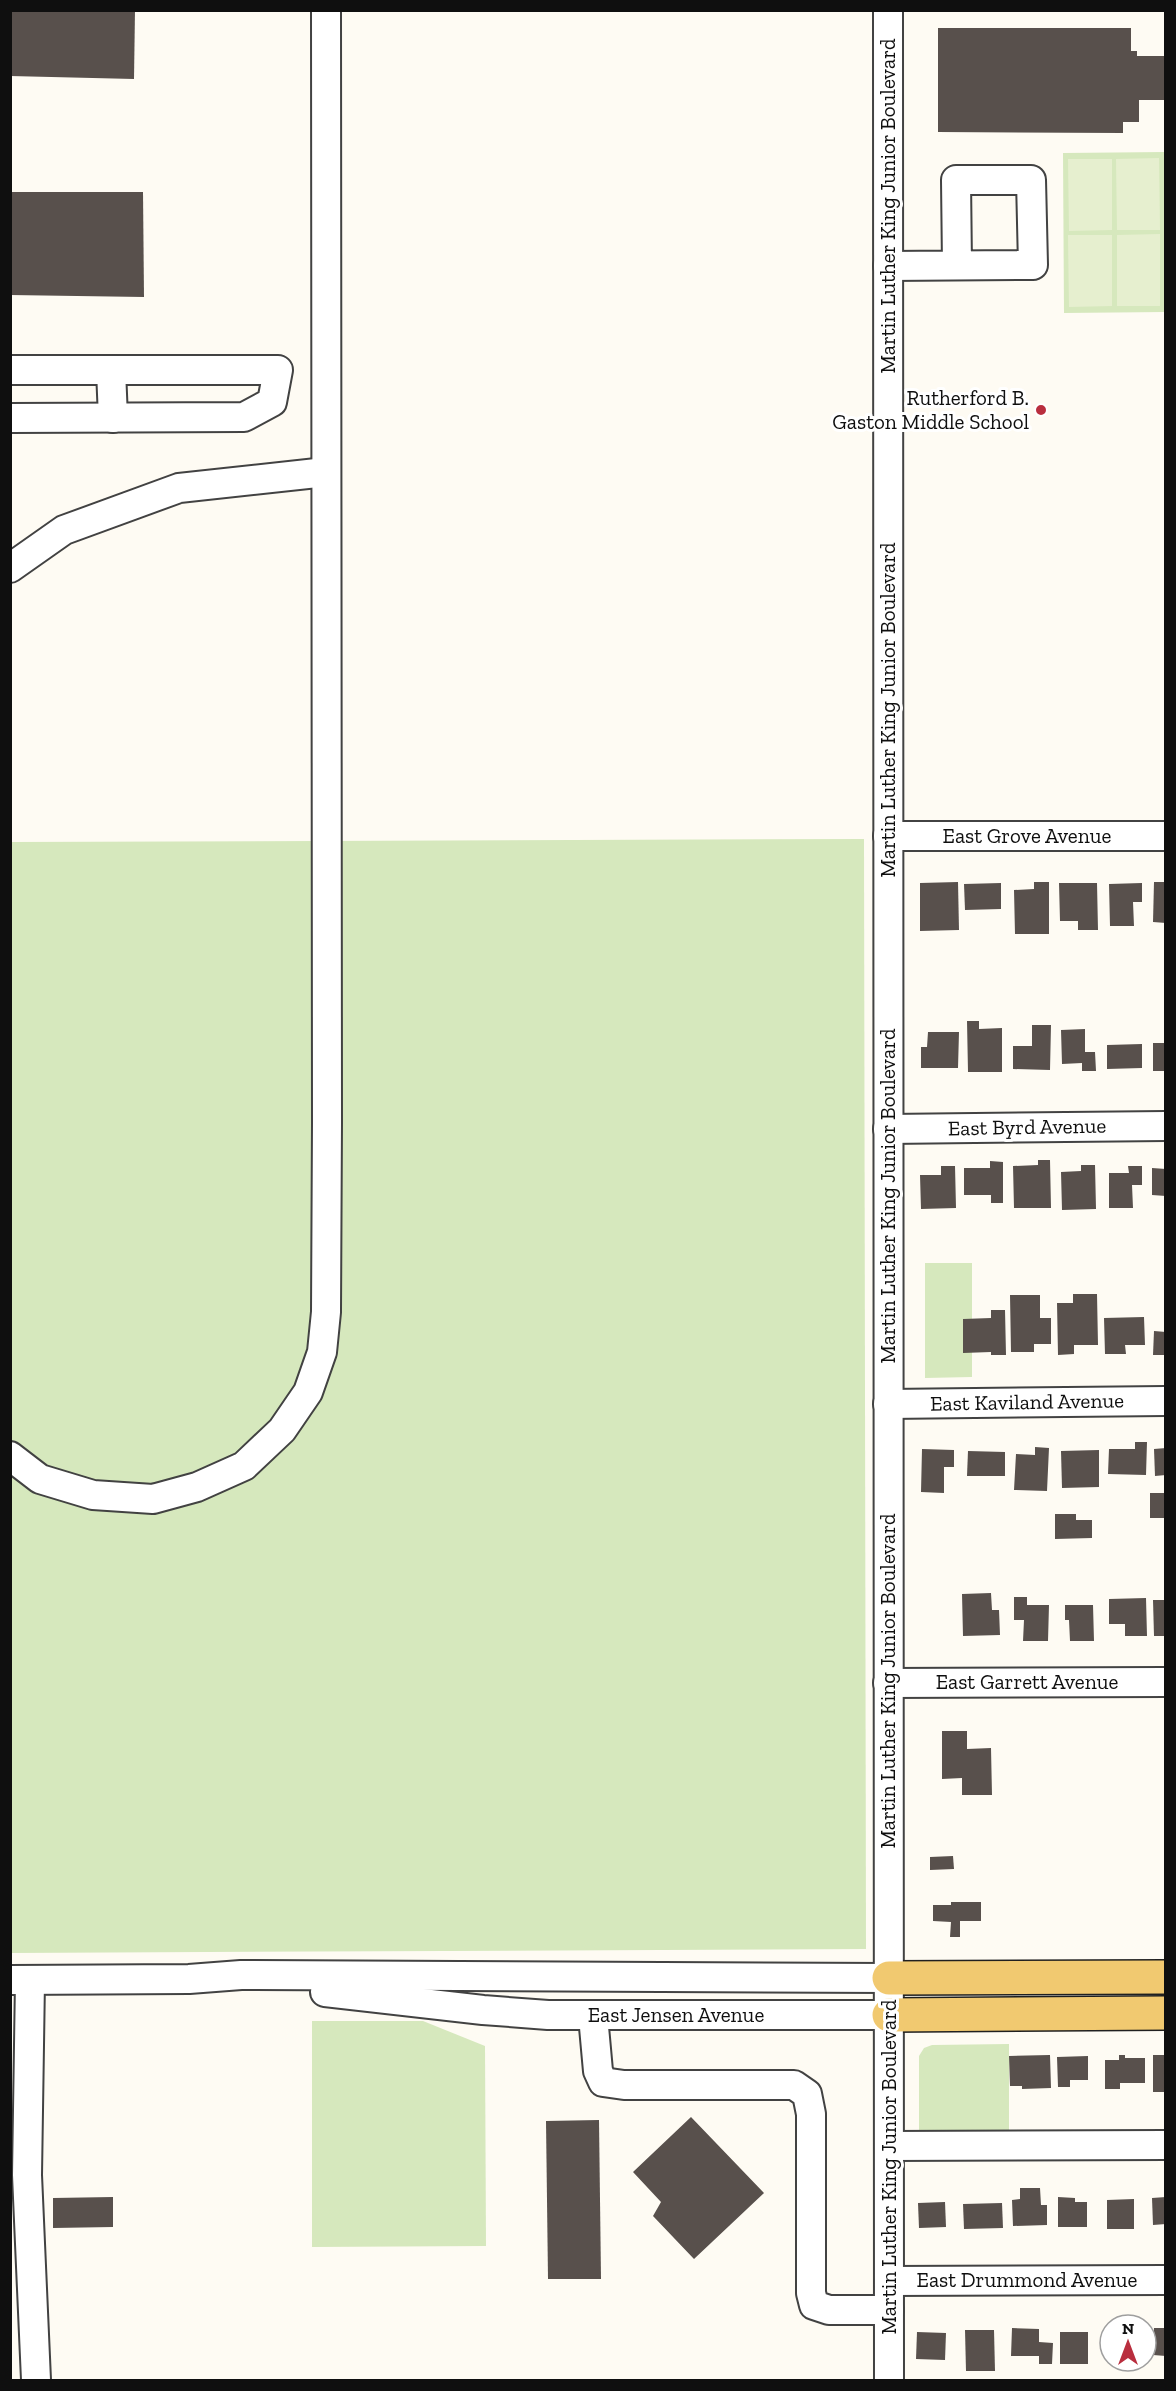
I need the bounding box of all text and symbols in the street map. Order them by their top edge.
street label: Martin Luther King Junior Boulevard [875,38,900,374]
place label: Rutherford B. Gaston Middle School [832,385,1029,434]
marker: Rutherford B. Gaston Middle School [1034,403,1048,417]
street label: Martin Luther King Junior Boulevard [875,542,900,878]
street label: East Grove Avenue [943,823,1112,848]
street label: Martin Luther King Junior Boulevard [875,1028,900,1364]
street label: East Byrd Avenue [948,1113,1107,1140]
street label: East Kaviland Avenue [930,1387,1124,1416]
street label: Martin Luther King Junior Boulevard [875,1513,900,1849]
street label: East Garrett Avenue [936,1669,1118,1694]
street label: Martin Luther King Junior Boulevard [876,1999,901,2335]
street label: East Jensen Avenue [588,2002,764,2027]
street label: East Drummond Avenue [917,2267,1138,2292]
north arrow [1098,2313,1158,2373]
text: N [1122,2319,1134,2338]

